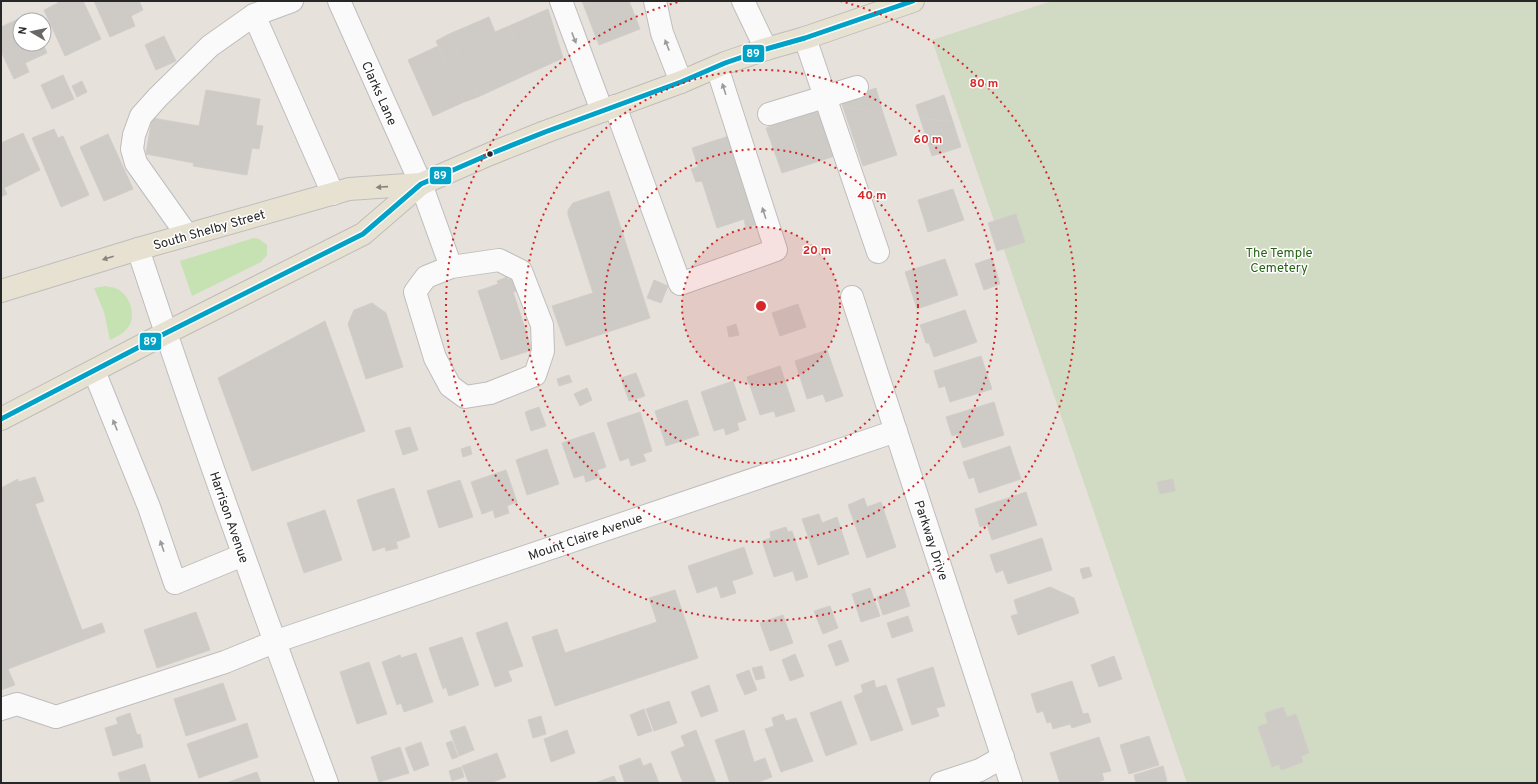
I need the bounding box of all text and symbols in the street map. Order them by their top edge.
north arrow [12,12,52,52]
text: N [16,26,31,36]
one-way arrow [572,32,578,44]
one-way arrow [664,39,670,51]
line badge: 89 [742,44,765,63]
text: 89 [746,47,760,61]
street label: Clarks Lane [357,59,399,128]
text: 80 m [970,76,998,92]
one-way arrow [721,83,727,95]
text: 60 m [914,132,942,148]
unlabelled marker [485,149,495,159]
line badge: 89 [429,166,452,185]
text: 89 [433,169,447,183]
one-way arrow [376,183,388,190]
text: 40 m [857,188,887,204]
street label: South Shelby Street [152,207,267,255]
one-way arrow [761,207,767,219]
text: 20 m [803,243,831,259]
park label: The Temple Cemetery [1245,246,1313,277]
one-way arrow [101,255,113,261]
centre of rings [754,299,768,313]
line badge: 89 [139,332,162,351]
text: 89 [143,335,157,349]
one-way arrow [111,418,117,430]
street label: Harrison Avenue [205,470,251,565]
street label: Parkway Drive [910,499,951,583]
street label: Mount Claire Avenue [526,511,645,565]
one-way arrow [159,539,165,551]

